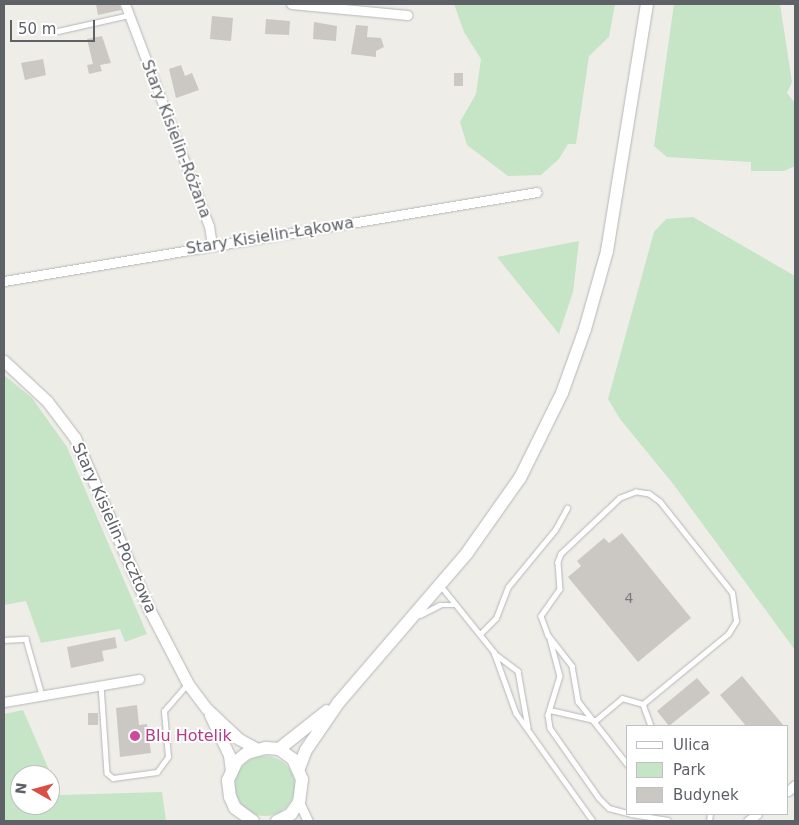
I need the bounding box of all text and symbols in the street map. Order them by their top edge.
scale bar [12,10,98,42]
text: 50 m [18,20,56,38]
street label: Stary Kisielin-Różana [137,57,215,221]
street label: Stary Kisielin-Łąkowa [185,213,355,259]
street label: Stary Kisielin-Pocztowa [68,440,160,616]
house number: 4 [625,590,633,606]
legend [626,725,789,815]
place label: Blu Hotelik [145,726,232,746]
marker: Blu Hotelik [129,730,141,742]
text: Ulica [673,736,710,754]
text: Park [673,761,705,779]
north arrow [10,765,60,815]
text: N [12,782,30,795]
text: Budynek [673,786,739,804]

